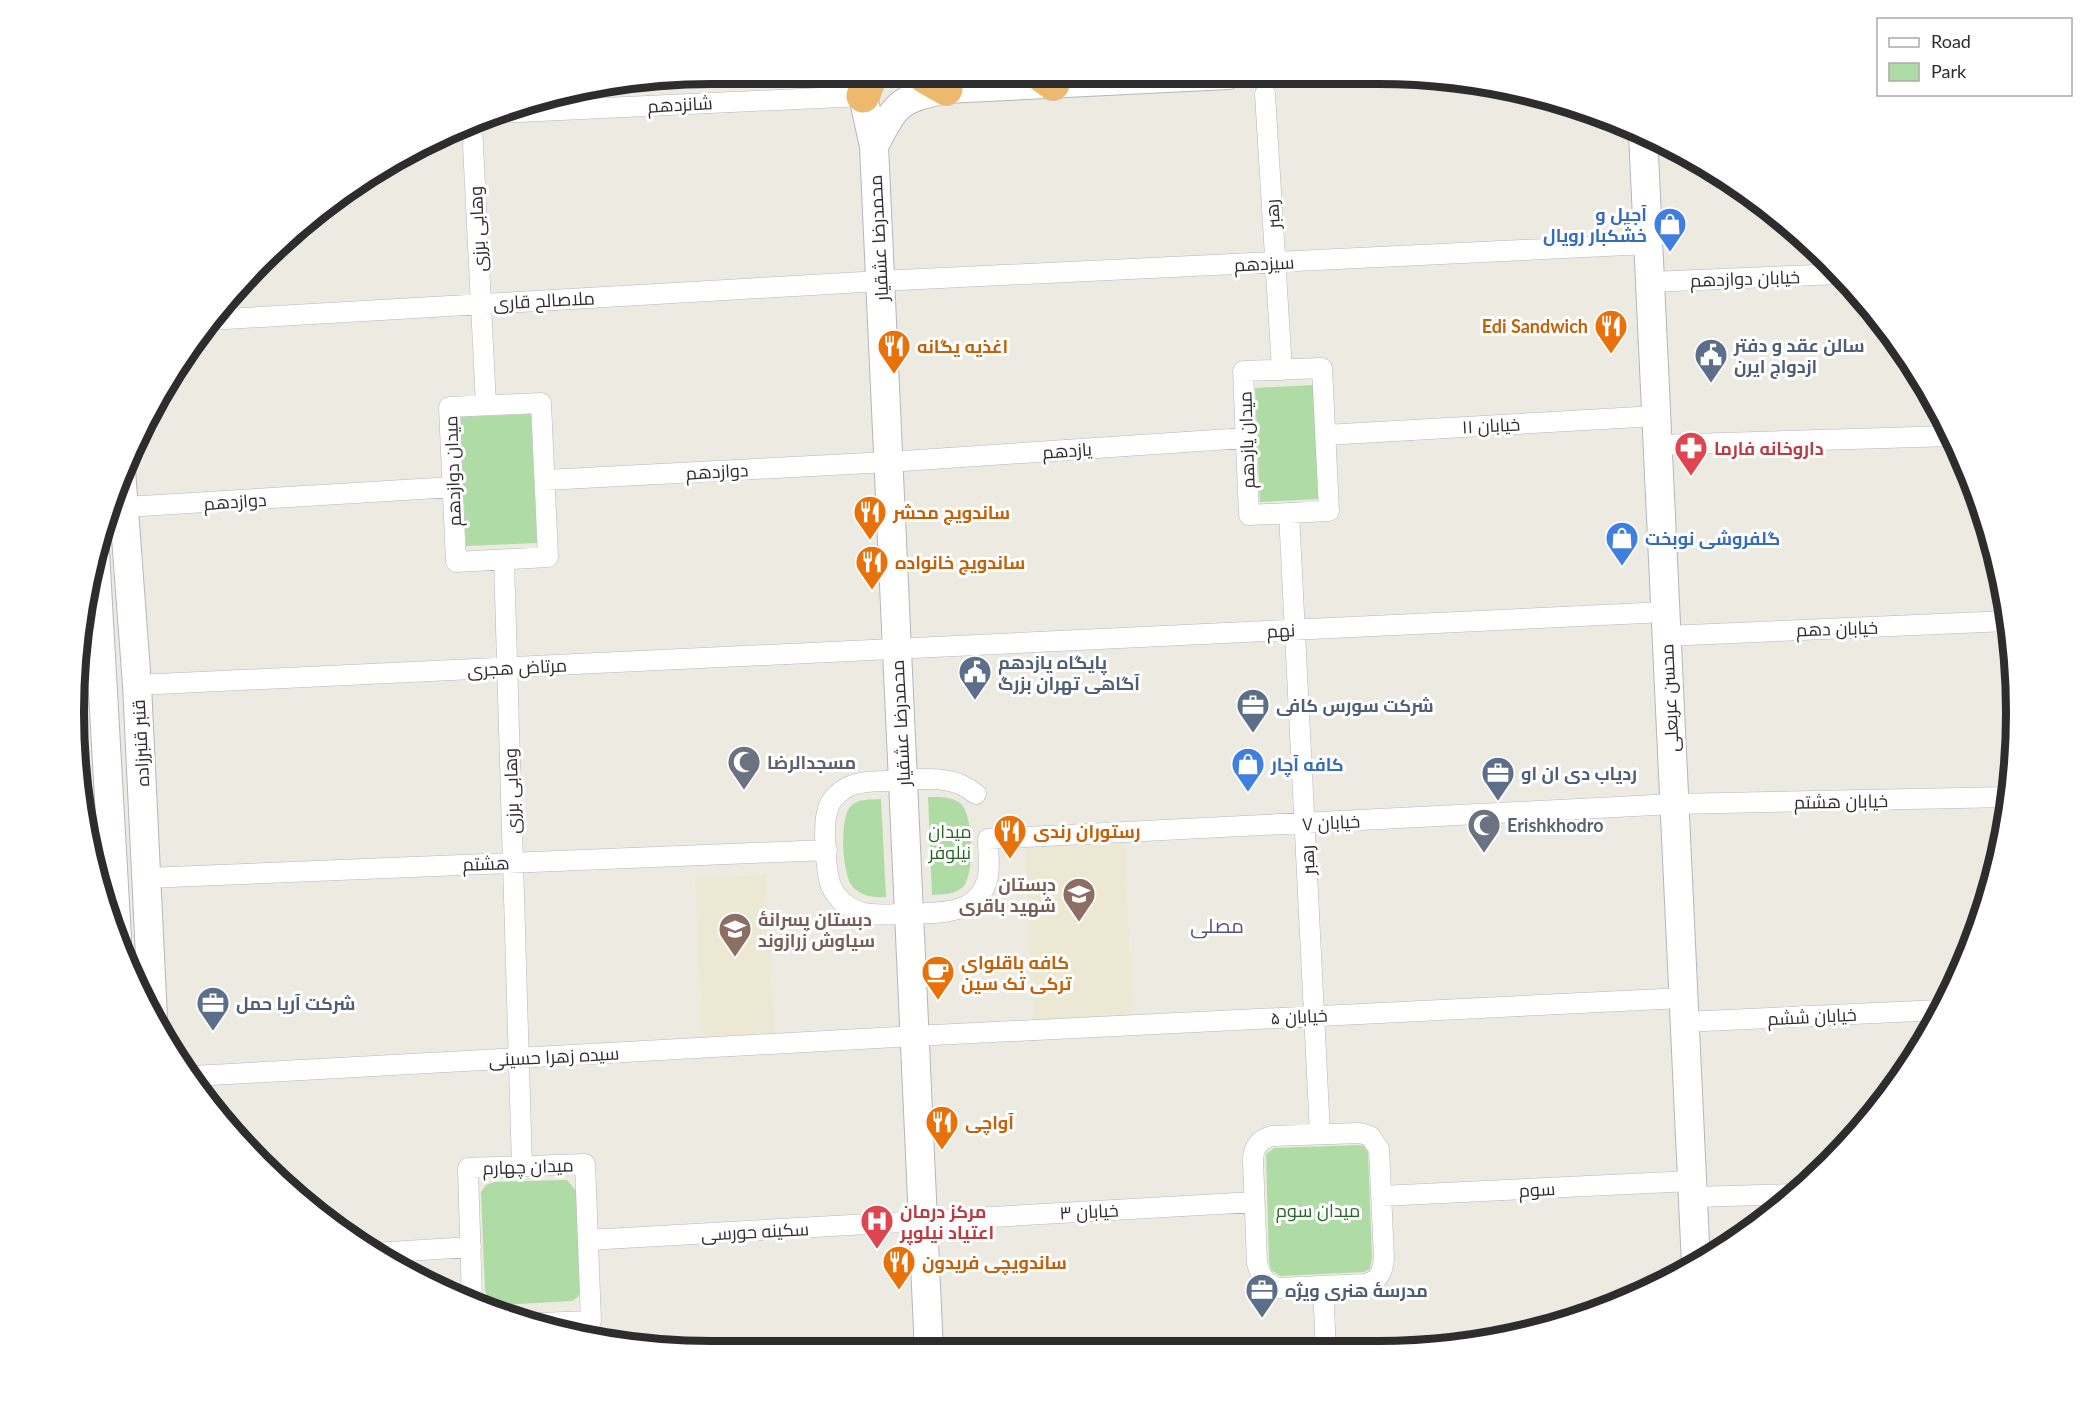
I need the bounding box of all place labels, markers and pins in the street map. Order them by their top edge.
place label: آجیل و خشکبار رویال [1543,203,1647,247]
shop icon: آجیل و خشکبار رویال [1652,206,1688,253]
restaurant icon: Edi Sandwich [1593,308,1629,355]
place label: Edi Sandwich [1482,315,1588,337]
restaurant icon: اغذیه یگانه [876,328,912,375]
place label: سالن عقد و دفتر ازدواج ایرن [1733,334,1865,379]
place label: اغذیه یگانه [917,335,1008,357]
public building icon: سالن عقد و دفتر ازدواج ایرن [1693,337,1729,384]
pharmacy icon: داروخانه فارما [1673,430,1709,477]
place label: داروخانه فارما [1714,437,1824,460]
restaurant icon: ساندویچ محشر [852,494,888,541]
place label: ساندویچ محشر [892,501,1010,525]
shop icon: گلفروشی نوبخت [1604,520,1640,567]
place label: گلفروشی نوبخت [1645,527,1780,550]
restaurant icon: ساندویچ خانواده [854,544,890,591]
place label: ساندویچ خانواده [895,551,1025,575]
place label: پایگاه یازدهم آگاهی تهران بزرگ [998,651,1140,695]
public building icon: پایگاه یازدهم آگاهی تهران بزرگ [957,654,993,701]
office icon: شرکت سورس کافی [1235,687,1271,734]
place label: شرکت سورس کافی [1276,694,1434,717]
mosque icon: مسجدالرضا [726,744,762,791]
shop icon: کافه آچار [1230,746,1266,793]
place label: مسجدالرضا [767,751,856,774]
place label: کافه آچار [1270,753,1344,777]
office icon: ردیاب دی ان او [1480,755,1516,802]
place label: ردیاب دی ان او [1521,762,1637,785]
mosque icon: Erishkhodro [1466,807,1502,854]
restaurant icon: رستوران رندی [992,813,1028,860]
place label: Erishkhodro [1507,814,1604,836]
place label: رستوران رندی [1033,820,1141,843]
place label: دبستان شهید باقری [959,873,1056,917]
school or university icon: دبستان شهید باقری [1061,876,1097,923]
place label: دبستان پسرانهٔ سیاوش زرازوند [758,908,875,952]
school or university icon: دبستان پسرانهٔ سیاوش زرازوند [717,911,753,958]
place label: کافه باقلوای ترکی تک سین [961,951,1072,995]
cafe icon: کافه باقلوای ترکی تک سین [920,954,956,1001]
office icon: شرکت آریا حمل [195,985,231,1032]
place label: شرکت آریا حمل [236,992,355,1015]
restaurant icon: آواچی [924,1104,960,1151]
place label: آواچی [965,1111,1014,1135]
place label: مرکز درمان اعتیاد نیلوپر [899,1200,994,1245]
hospital icon: مرکز درمان اعتیاد نیلوپر [859,1203,895,1250]
restaurant icon: ساندویچی فریدون [881,1244,917,1291]
place label: ساندویچی فریدون [922,1251,1067,1275]
office icon: مدرسهٔ هنری ویژه [1244,1272,1280,1319]
place label: مدرسهٔ هنری ویژه [1285,1279,1428,1302]

